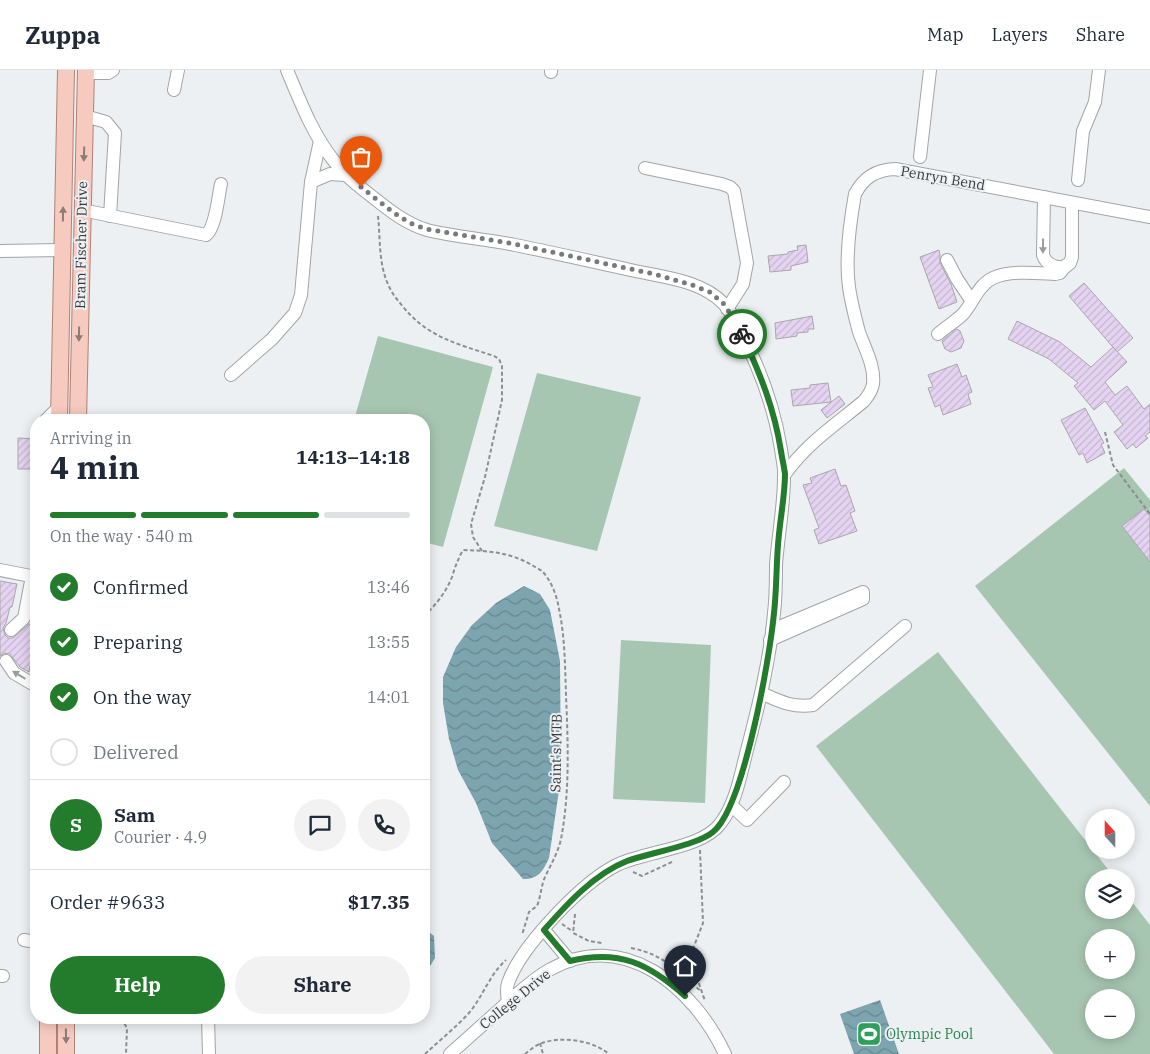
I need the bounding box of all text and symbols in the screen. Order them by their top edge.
text: Zuppa [25,19,100,51]
text: Map [927,23,964,46]
text: Layers [992,23,1048,46]
text: Share [1076,23,1125,46]
pin [340,136,382,187]
icon: bag [347,143,375,171]
one-way arrow [79,146,87,162]
street label: Penryn Bend [899,162,987,194]
street label: Bram Fischer Drive [71,181,91,309]
one-way arrow [59,206,67,222]
one-way arrow [1039,238,1047,254]
courier [717,309,767,359]
icon: bike [728,320,756,348]
one-way arrow [75,326,83,342]
text: Arriving in [50,428,132,448]
text: 14:13–14:18 [296,445,410,469]
text: 4 min [50,446,140,488]
text: On the way · 540 m [50,526,193,546]
icon: check [50,573,78,601]
text: Confirmed [93,575,188,599]
text: 13:46 [367,577,410,597]
icon: check [50,628,78,656]
text: Preparing [93,630,182,654]
text: 13:55 [367,632,410,652]
one-way arrow [13,671,26,680]
icon: check [50,683,78,711]
text: On the way [93,685,191,709]
text: 14:01 [367,687,410,707]
street label: Saint's MTB [546,714,566,792]
text: Delivered [93,740,179,764]
button: chat [294,799,346,851]
button: phone [358,799,410,851]
text: Sam [114,803,155,827]
north arrow [1085,809,1135,859]
map controls [1085,809,1135,1039]
text: S [70,813,82,837]
text: Courier · 4.9 [114,827,207,847]
button: layers [1085,869,1135,919]
text: Order #9633 [50,890,165,914]
text: $17.35 [348,890,410,914]
button: + [1085,929,1135,979]
pin [664,945,706,996]
icon: home [671,952,699,980]
button: Help [50,956,225,1014]
button: Share [235,956,410,1014]
street label: College Drive [476,965,554,1033]
button: − [1085,989,1135,1039]
sports icon: Olympic Pool [856,1021,882,1047]
place label: Olympic Pool [886,1025,973,1043]
one-way arrow [62,1028,70,1044]

